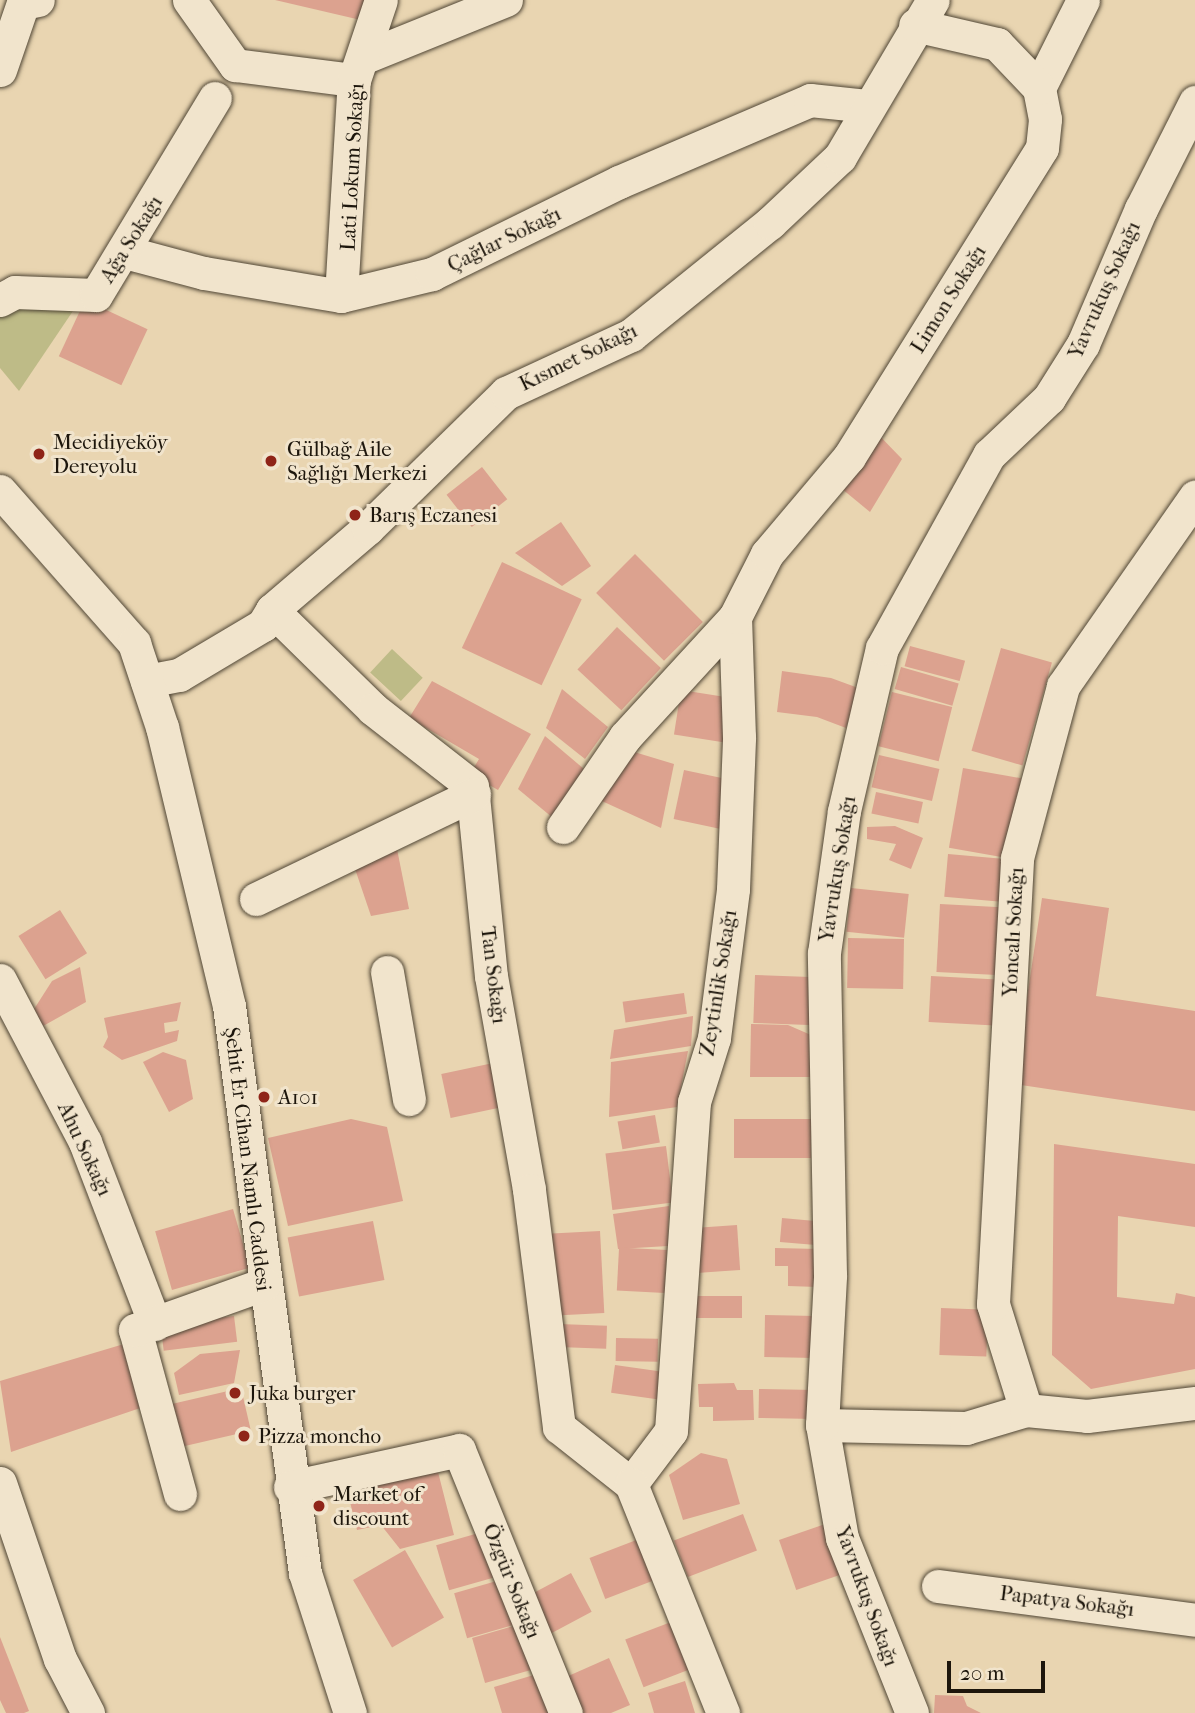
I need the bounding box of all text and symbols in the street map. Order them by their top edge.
street label: Lati Lokum Sokağı [335,83,369,251]
street label: Ağa Sokağı [94,191,168,287]
street label: Çağlar Sokağı [443,201,565,277]
street label: Yavrukuş Sokağı [1062,217,1146,363]
street label: Limon Sokağı [905,240,991,358]
street label: Kısmet Sokağı [515,318,641,396]
place label: Mecidiyeköy Dereyolu [53,429,168,479]
place label: Gülbağ Aile Sağlığı Merkezi [287,436,427,486]
marker: Mecidiyeköy Dereyolu [31,446,47,462]
marker: Gülbağ Aile Sağlığı Merkezi [261,451,281,471]
place label: Barış Eczanesi [369,502,497,528]
marker: Barış Eczanesi [347,507,363,523]
street label: Yavrukuş Sokağı [813,794,861,944]
street label: Yoncalı Sokağı [997,867,1029,997]
street label: Zeytinlik Sokağı [694,908,742,1058]
street label: Tan Sokağı [476,925,512,1025]
street label: Şehit Er Cihan Namlı Caddesi [219,1026,277,1292]
place label: A101 [278,1084,318,1110]
marker: A101 [256,1089,272,1105]
street label: Ahu Sokağı [52,1098,118,1200]
place label: Juka burger [249,1380,356,1406]
marker: Juka burger [227,1385,243,1401]
place label: Pizza moncho [258,1423,381,1449]
marker: Pizza moncho [236,1428,252,1444]
place label: Market of discount [333,1481,421,1531]
marker: Market of discount [311,1498,327,1514]
street label: Özgür Sokağı [477,1520,547,1642]
street label: Yavrukuş Sokağı [830,1522,904,1670]
street label: Papatya Sokağı [998,1580,1136,1622]
scale bar [950,1646,1048,1690]
text: 20 m [960,1661,1004,1685]

